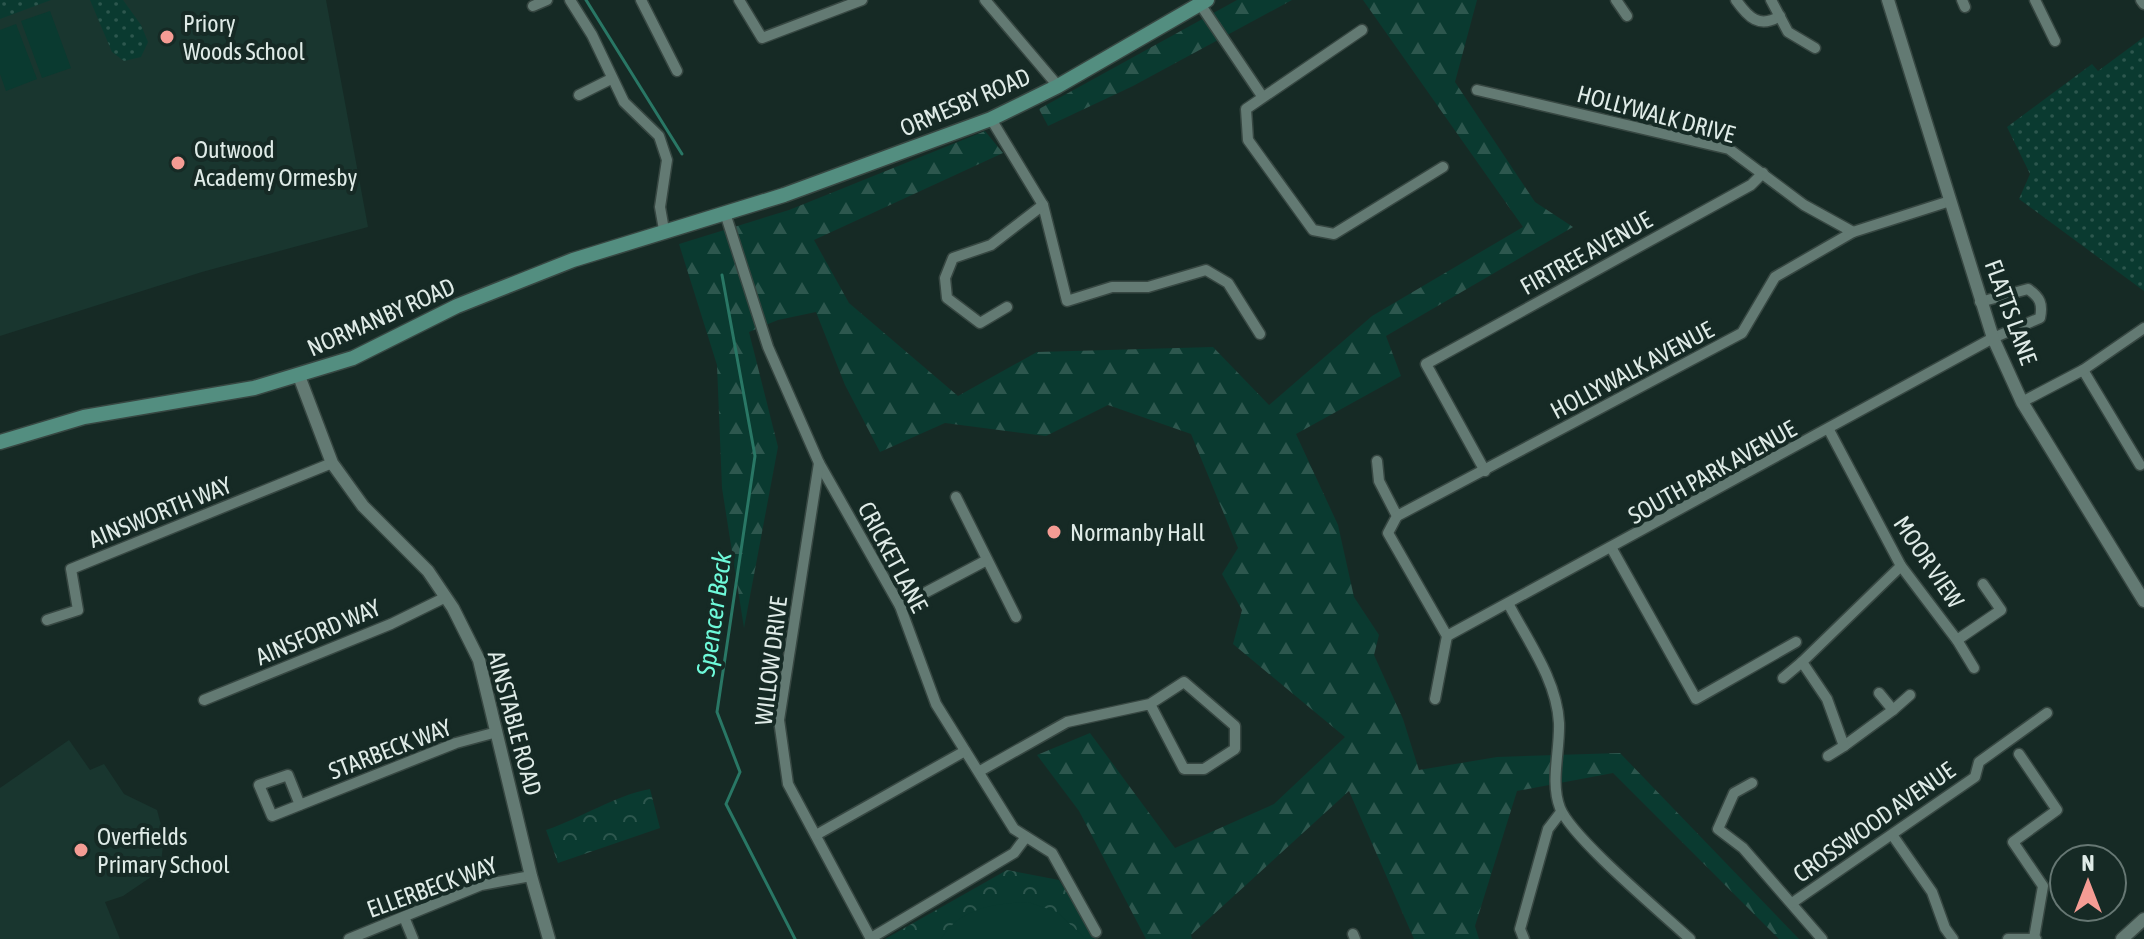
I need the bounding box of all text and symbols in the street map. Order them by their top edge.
place label: Priory Woods School [183,10,306,65]
marker: Priory Woods School [158,28,176,46]
street label: ORMESBY ROAD [896,62,1034,142]
street label: HOLLYWALK DRIVE [1574,80,1738,148]
place label: Outwood Academy Ormesby [194,136,357,191]
marker: Outwood Academy Ormesby [169,154,187,172]
street label: FIRTREE AVENUE [1516,206,1656,300]
street label: FLATTS LANE [1980,256,2042,368]
street label: NORMANBY ROAD [303,272,459,362]
street label: HOLLYWALK AVENUE [1546,316,1718,424]
street label: SOUTH PARK AVENUE [1623,415,1801,529]
street label: AINSWORTH WAY [85,471,235,553]
street label: CRICKET LANE [853,497,933,617]
street label: MOOR VIEW [1888,511,1970,614]
place label: Normanby Hall [1070,519,1205,546]
marker: Normanby Hall [1045,523,1063,541]
water label: Spencer Beck [690,549,738,679]
street label: AINSFORD WAY [252,594,385,670]
street label: WILLOW DRIVE [750,595,792,727]
street label: AINSTABLE ROAD [483,648,547,798]
street label: STARBECK WAY [325,713,455,785]
street label: CROSSWOOD AVENUE [1788,756,1960,888]
place label: Overfields Primary School [97,823,230,878]
marker: Overfields Primary School [72,841,90,859]
north arrow [2048,843,2128,923]
text: N [2082,850,2094,876]
street label: ELLERBECK WAY [363,851,501,923]

